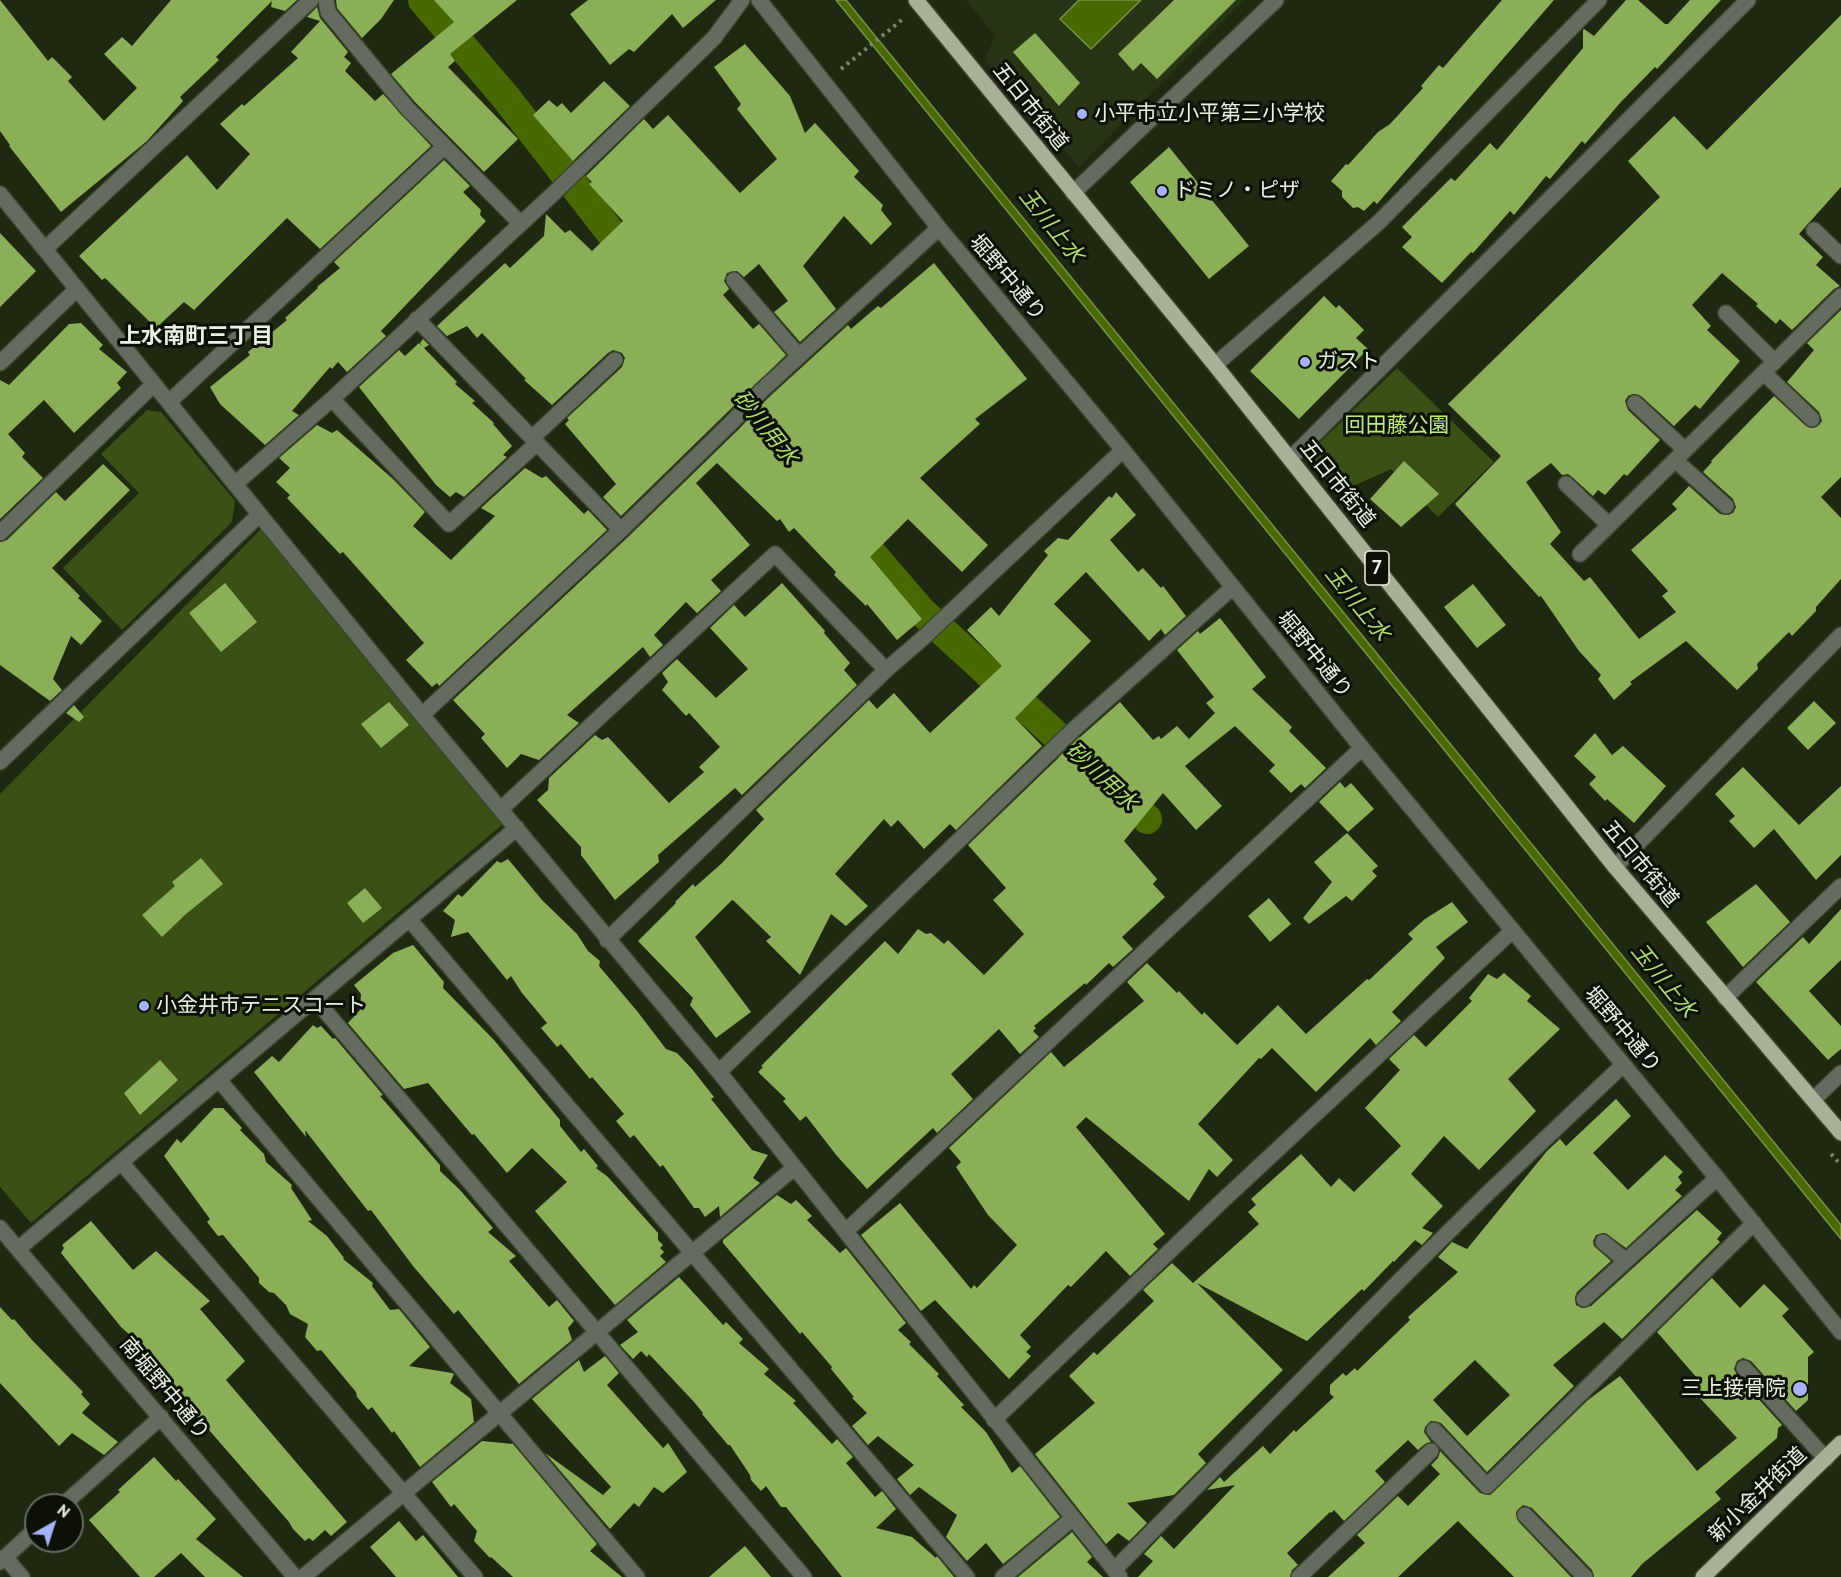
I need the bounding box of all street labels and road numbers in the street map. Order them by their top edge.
street label: 五日市街道 [987,58,1073,156]
street label: 堀野中通り [964,230,1050,326]
street label: 五日市街道 [1294,435,1380,533]
road number: 7 [1365,551,1389,585]
street label: 堀野中通り [1271,606,1357,704]
street label: 五日市街道 [1597,816,1683,912]
street label: 堀野中通り [1579,982,1665,1078]
street label: 南堀野中通り [114,1333,214,1445]
street label: 新小金井街道 [1704,1442,1812,1548]

